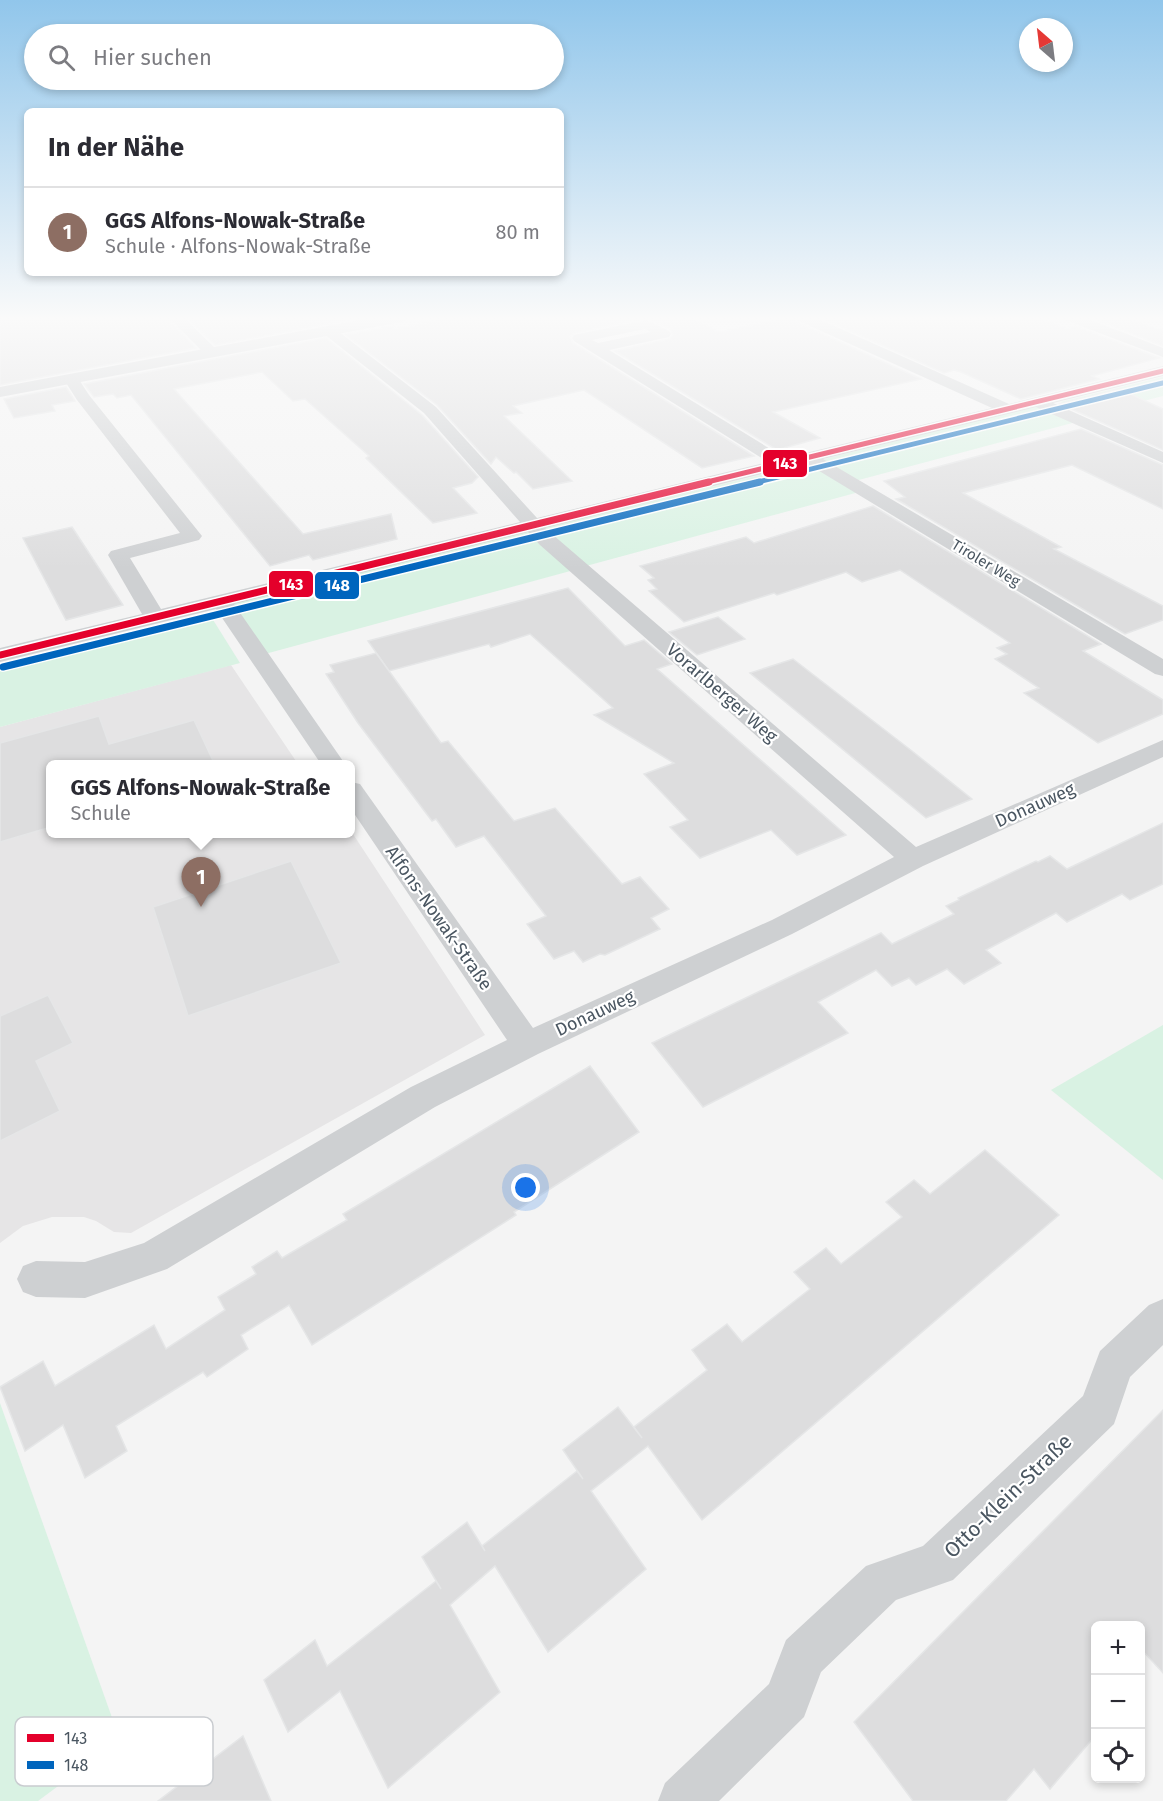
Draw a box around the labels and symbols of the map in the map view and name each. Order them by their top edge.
north arrow [1019,18,1073,72]
line badge: 143 [762,449,808,478]
text: 143 [773,454,797,473]
street label: Tiroler Weg [949,536,1024,591]
line badge: 143 [268,570,314,598]
line badge: 148 [314,571,360,600]
text: 143 [279,575,303,594]
text: 148 [324,576,350,595]
street label: Vorarlberger Weg [662,639,783,748]
street label: Donauweg [992,777,1079,832]
street label: Alfons-Nowak-Straße [381,842,497,994]
pin: 1 [182,858,220,907]
street label: Donauweg [552,985,639,1041]
your location [511,1173,540,1202]
street label: Otto-Klein-Straße [939,1428,1077,1564]
legend [15,1717,213,1786]
text: 143 [64,1729,87,1748]
text: 148 [64,1756,88,1775]

